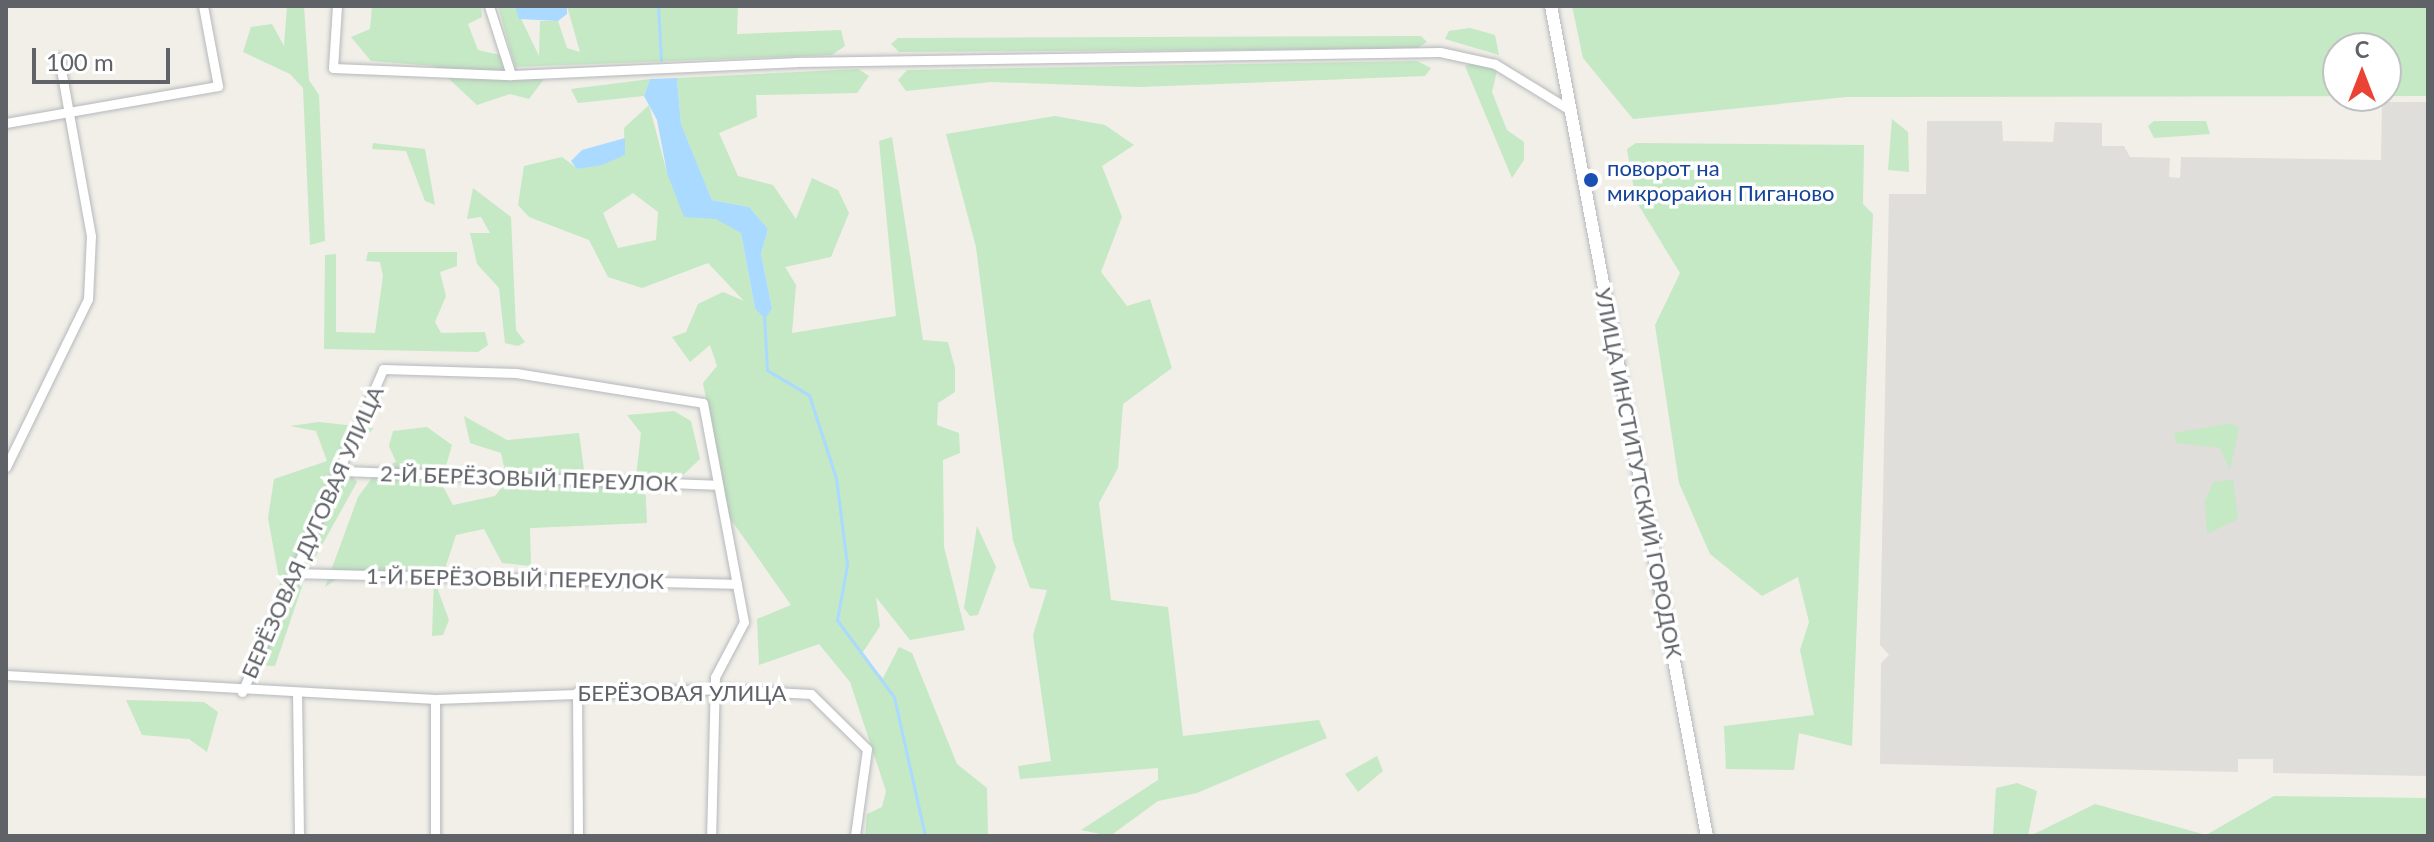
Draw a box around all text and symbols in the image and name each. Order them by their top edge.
scale bar [36,32,174,82]
north arrow [2322,32,2402,112]
text: С [2355,36,2369,63]
text: 100 m [46,47,114,76]
place label: поворот на микрорайон Пиганово [1607,154,1835,206]
marker: поворот на микрорайон Пиганово [1582,171,1600,189]
street label: УЛИЦА ИНСТИТУТСКИЙ ГОРОДОК [1590,286,1688,660]
street label: БЕРЁЗОВАЯ ДУГОВАЯ УЛИЦА [235,382,389,682]
street label: 2-Й БЕРЁЗОВЫЙ ПЕРЕУЛОК [380,460,678,496]
street label: 1-Й БЕРЁЗОВЫЙ ПЕРЕУЛОК [366,562,664,594]
street label: БЕРЁЗОВАЯ УЛИЦА [578,680,786,706]

